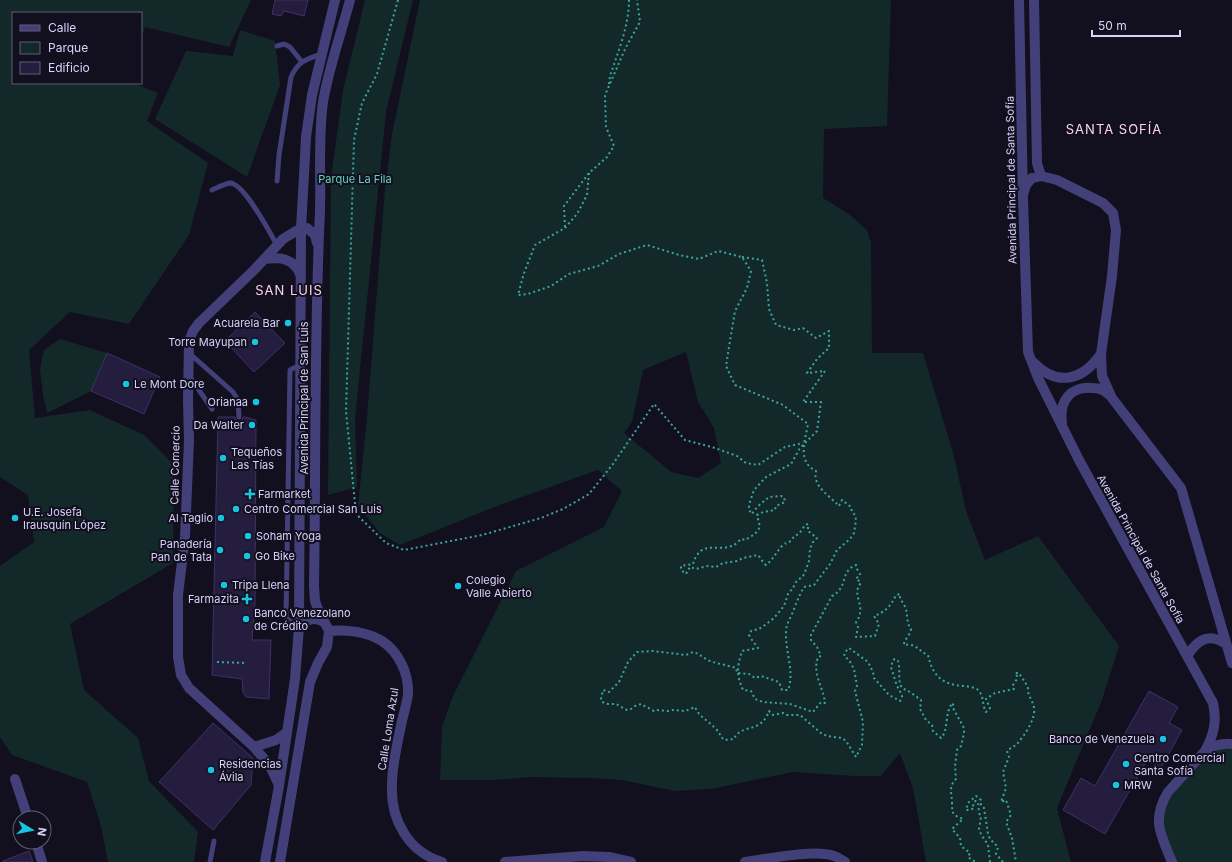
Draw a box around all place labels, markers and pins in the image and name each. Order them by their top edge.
place label: Acuarela Bar [214,316,280,330]
marker: Acuarela Bar [283,318,293,328]
place label: Torre Mayupan [168,335,247,349]
marker: Torre Mayupan [250,337,260,347]
place label: Le Mont Dore [134,377,204,391]
marker: Le Mont Dore [121,379,131,389]
place label: Orianaa [208,395,248,409]
marker: Orianaa [251,397,261,407]
place label: Da Walter [193,418,244,432]
marker: Da Walter [247,420,257,430]
place label: Tequeños Las Tías [231,445,282,472]
marker: Tequeños Las Tías [218,453,228,463]
place label: Farmarket [258,487,311,501]
marker: Farmarket [245,489,255,499]
place label: Centro Comercial San Luis [244,502,382,516]
marker: Centro Comercial San Luis [231,504,241,514]
place label: U.E. Josefa Irausquín López [23,505,106,532]
place label: Al Taglio [169,511,213,525]
marker: U.E. Josefa Irausquín López [10,513,20,523]
marker: Al Taglio [216,513,226,523]
place label: Soham Yoga [256,529,321,543]
marker: Soham Yoga [243,531,253,541]
place label: Panadería Pan de Tata [151,537,212,564]
marker: Panadería Pan de Tata [215,545,225,555]
place label: Go Bike [255,549,295,563]
marker: Go Bike [242,551,252,561]
place label: Colegio Valle Abierto [466,573,532,600]
place label: Tripa Llena [232,578,290,592]
marker: Tripa Llena [219,580,229,590]
marker: Colegio Valle Abierto [453,581,463,591]
place label: Farmazita [188,592,239,606]
marker: Farmazita [242,594,252,604]
place label: Banco Venezolano de Crédito [254,606,351,633]
marker: Banco Venezolano de Crédito [241,614,251,624]
place label: Banco de Venezuela [1049,732,1155,746]
marker: Banco de Venezuela [1158,734,1168,744]
place label: Centro Comercial Santa Sofía [1134,751,1225,778]
place label: Residencias Ávila [219,757,282,784]
marker: Centro Comercial Santa Sofía [1121,759,1131,769]
marker: Residencias Ávila [206,765,216,775]
place label: MRW [1124,778,1152,792]
marker: MRW [1111,780,1121,790]

